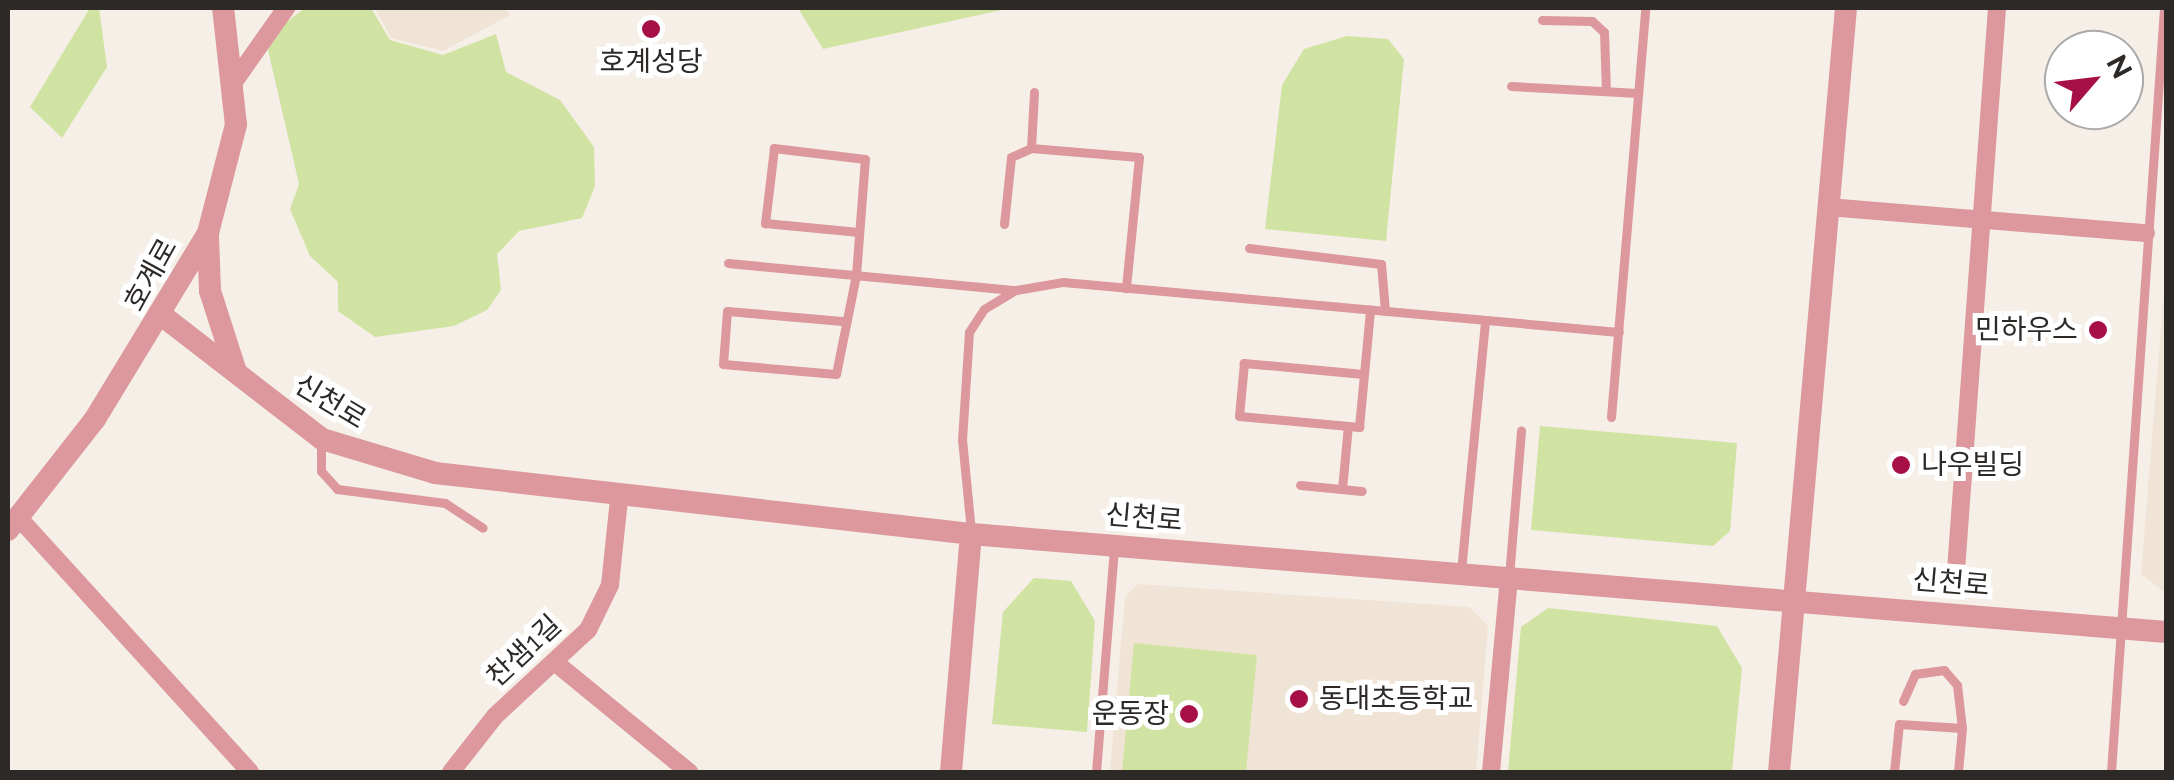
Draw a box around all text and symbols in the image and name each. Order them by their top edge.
marker: 호계성당 [640,18,662,40]
north arrow [2044,30,2144,130]
place label: 호계성당 [599,45,703,79]
text: N [2100,49,2139,84]
street label: 호계로 [118,233,184,317]
place label: 민하우스 [1975,313,2078,347]
marker: 민하우스 [2087,319,2109,341]
street label: 신천로 [288,368,372,436]
place label: 나우빌딩 [1921,448,2024,482]
marker: 나우빌딩 [1890,454,1912,476]
street label: 신천로 [1104,498,1184,538]
street label: 신천로 [1911,563,1991,603]
street label: 찬샘1길 [480,608,568,694]
place label: 동대초등학교 [1319,682,1474,716]
marker: 동대초등학교 [1288,688,1310,710]
place label: 운동장 [1092,697,1169,731]
marker: 운동장 [1178,703,1200,725]

